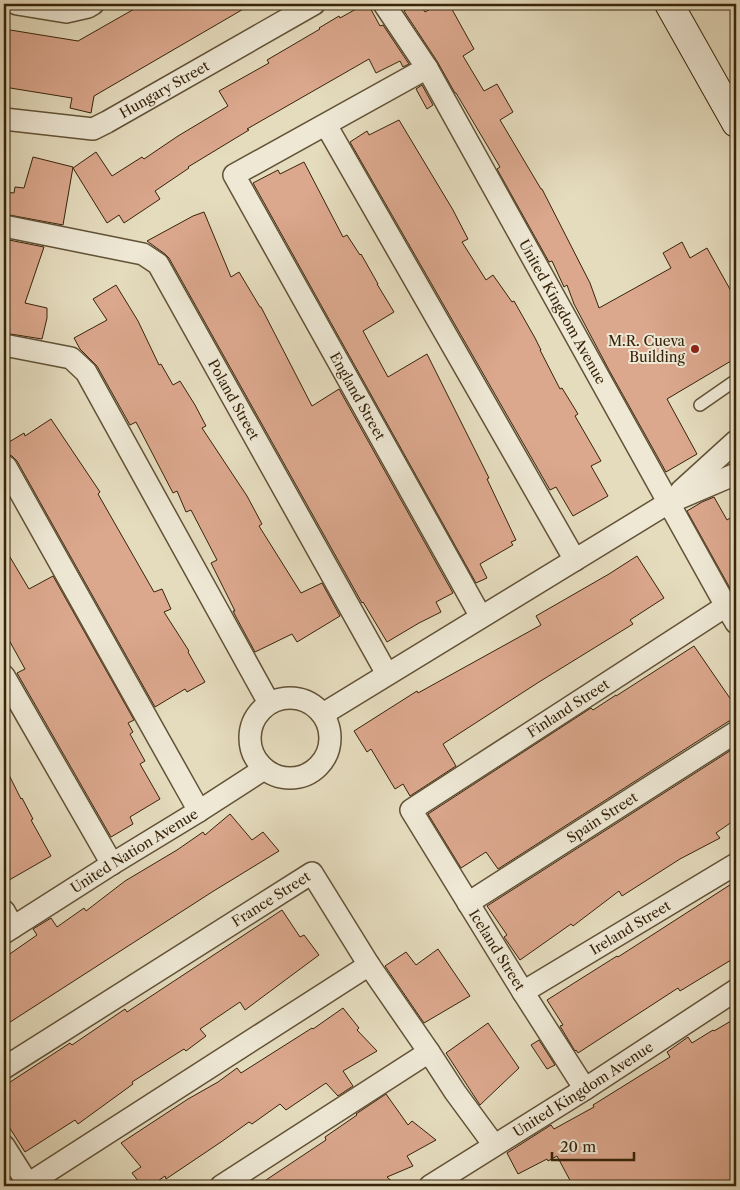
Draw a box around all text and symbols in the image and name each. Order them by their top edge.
street label: Hungary Street [116,57,212,122]
street label: United Kingdom Avenue [515,236,610,388]
place label: M.R. Cueva Building [608,332,686,366]
marker: M.R. Cueva Building [689,343,701,355]
street label: England Street [326,349,389,443]
street label: Poland Street [204,356,263,443]
street label: Finland Street [524,675,613,741]
street label: Spain Street [563,788,641,847]
street label: United Nation Avenue [67,805,202,897]
street label: France Street [228,867,314,931]
street label: Ireland Street [586,896,674,959]
street label: Iceland Street [465,906,529,994]
street label: United Kingdom Avenue [510,1038,657,1141]
scale bar [552,1130,635,1162]
text: 20 m [560,1137,596,1156]

